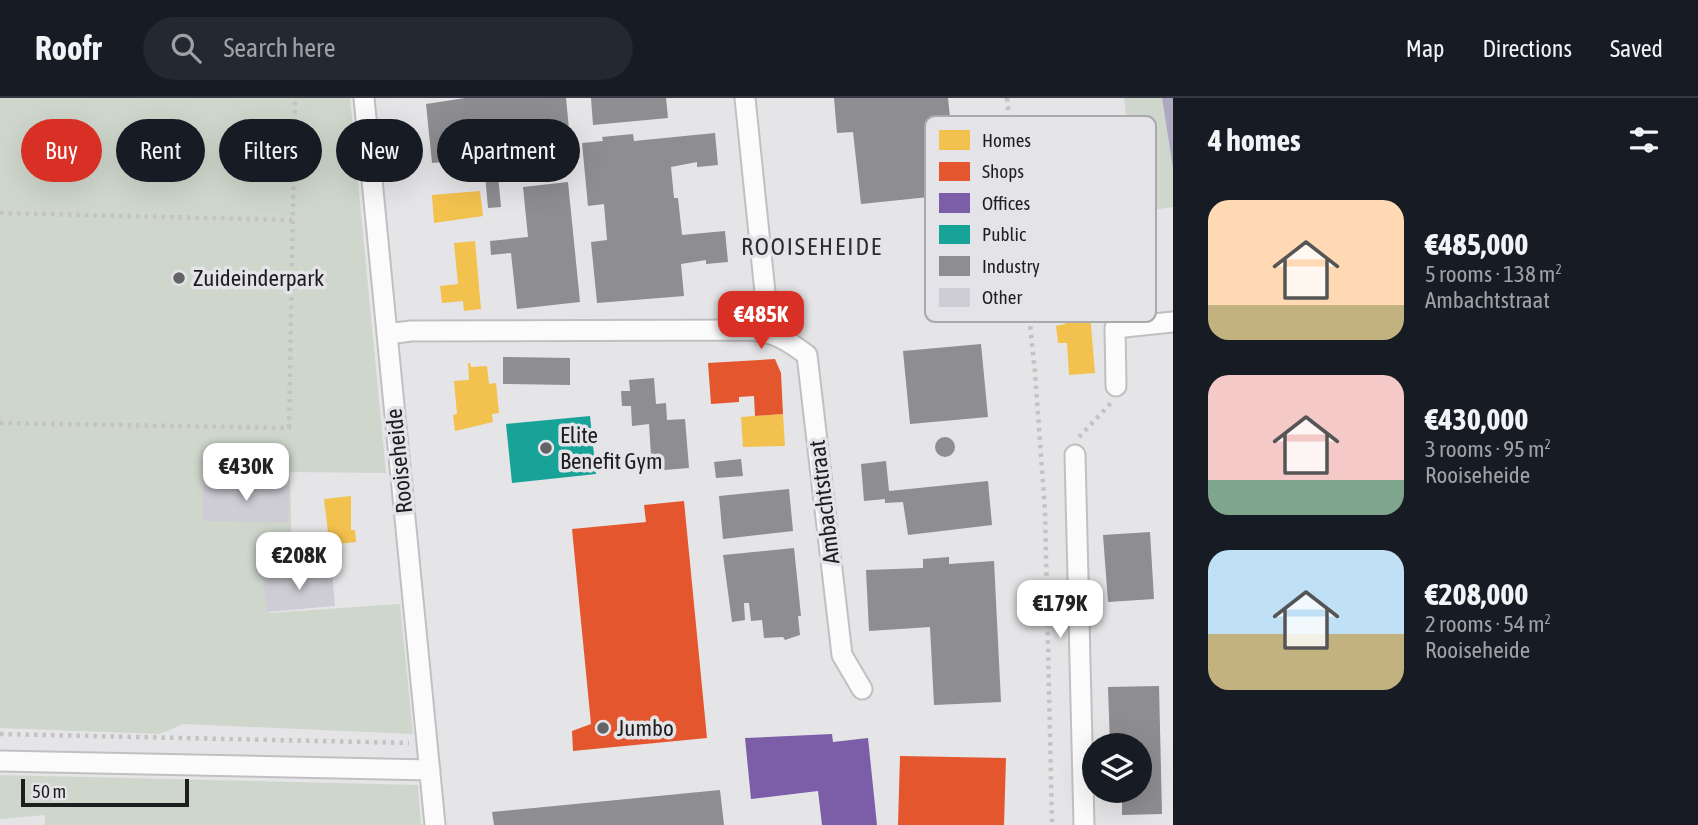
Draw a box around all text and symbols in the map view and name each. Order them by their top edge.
search box [143,17,633,80]
text: Roofr [35,29,101,67]
icon: search [167,29,205,67]
text: Search here [223,33,336,63]
text: Map [1406,35,1444,62]
text: Directions [1482,35,1572,62]
text: Saved [1610,35,1663,62]
legend [925,116,1156,322]
chip: Buy [21,119,102,182]
chip: Rent [116,119,205,182]
chip: Filters [219,119,322,182]
chip: New [336,119,423,182]
chip: Apartment [437,119,580,182]
icon: filters [1625,121,1663,159]
text: 4 homes [1208,123,1301,157]
text: Homes [982,129,1031,151]
text: Shops [982,160,1024,182]
text: Offices [982,192,1030,214]
text: Public [982,223,1027,245]
text: €485,000 [1425,227,1528,261]
icon: home [1264,228,1348,312]
district label: ROOISEHEIDE [741,233,883,260]
text: Industry [982,255,1040,277]
text: 5 rooms · 138 m² [1425,261,1562,287]
place label: Zuideinderpark [193,265,324,291]
marker: Zuideinderpark [171,270,187,286]
text: Other [982,286,1022,308]
text: Ambachtstraat [1425,287,1550,313]
pin: €485K [712,292,810,351]
text: €485K [734,301,788,327]
text: €430,000 [1425,402,1528,436]
icon: home [1264,403,1348,487]
street label: Rooiseheide [381,407,417,515]
place label: Elite Benefit Gym [560,422,663,474]
text: 3 rooms · 95 m² [1425,436,1551,462]
street label: Ambachtstraat [803,438,845,566]
marker: Elite Benefit Gym [538,440,554,456]
pin: €430K [197,444,295,503]
text: €430K [219,453,273,479]
text: Rooiseheide [1425,462,1530,488]
pin: €208K [250,532,348,592]
text: €208K [272,542,326,568]
text: €208,000 [1425,577,1528,611]
icon: home [1264,578,1348,662]
pin: €179K [1011,580,1109,640]
text: €179K [1033,590,1087,616]
text: 2 rooms · 54 m² [1425,611,1551,637]
text: Rooiseheide [1425,637,1530,663]
place label: Jumbo [617,715,674,741]
marker: Jumbo [595,720,611,736]
map controls [1082,733,1152,803]
button: layers [1082,733,1152,803]
scale bar [21,776,189,808]
text: 50 m [32,780,66,802]

